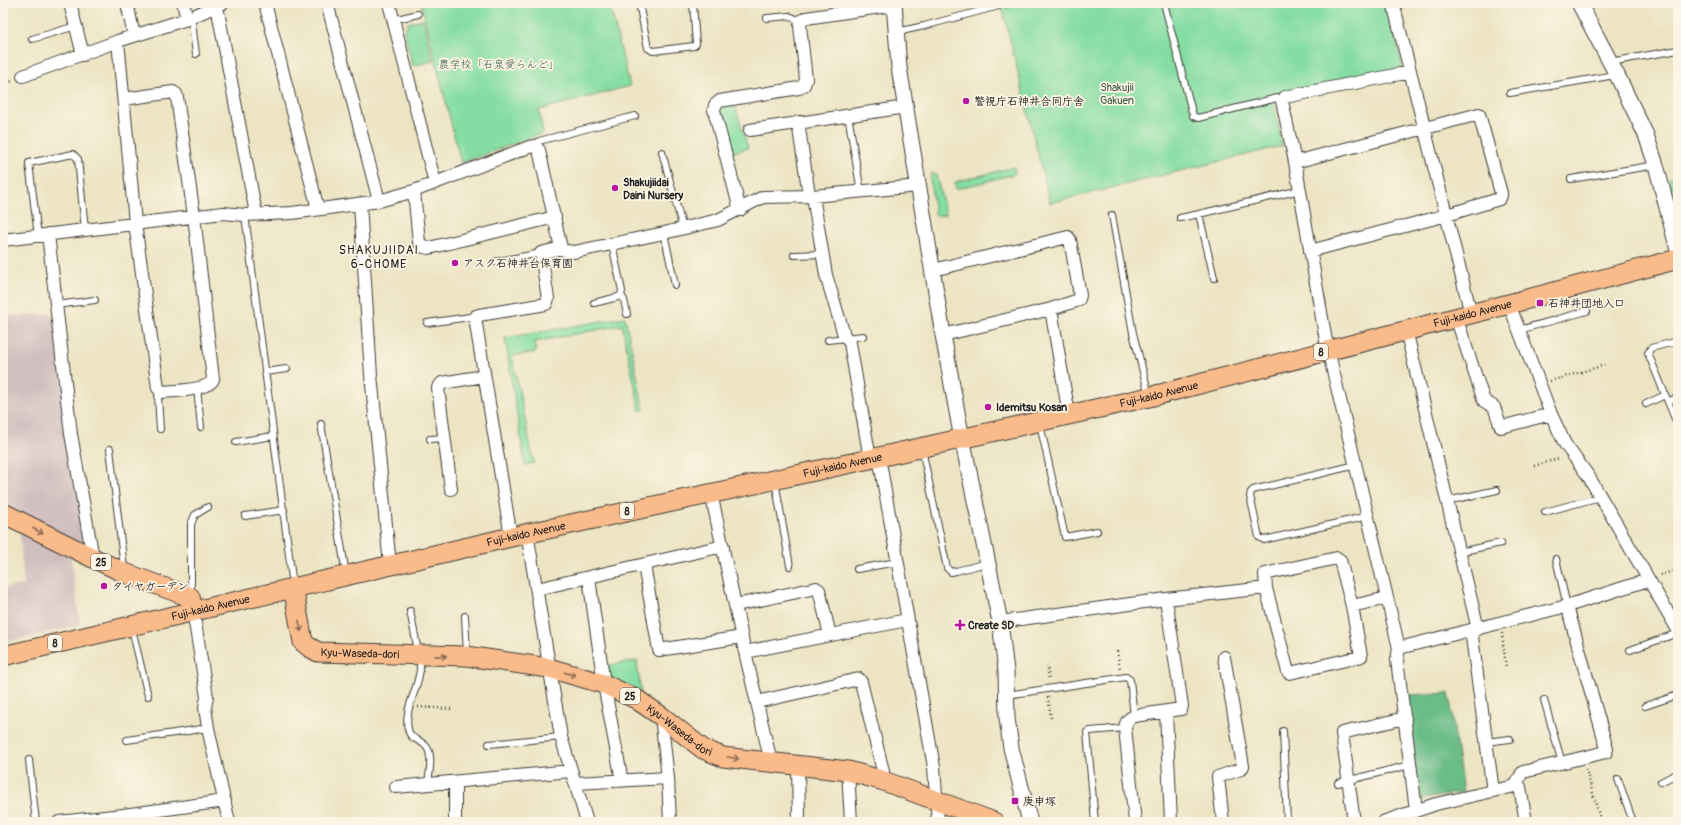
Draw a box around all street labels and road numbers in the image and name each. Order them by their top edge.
street label: Fuji-kaido Avenue [1432,297,1514,330]
road number: 8 [1314,344,1328,360]
street label: Fuji-kaido Avenue [1118,378,1200,410]
street label: Fuji-kaido Avenue [802,450,884,480]
road number: 8 [620,503,634,519]
street label: Fuji-kaido Avenue [485,519,567,550]
road number: 25 [91,554,111,570]
street label: Fuji-kaido Avenue [170,592,252,623]
road number: 8 [48,635,62,651]
street label: Kyu-Waseda-dori [320,646,399,661]
road number: 25 [620,688,640,704]
street label: Kyu-Waseda-dori [644,702,714,759]

